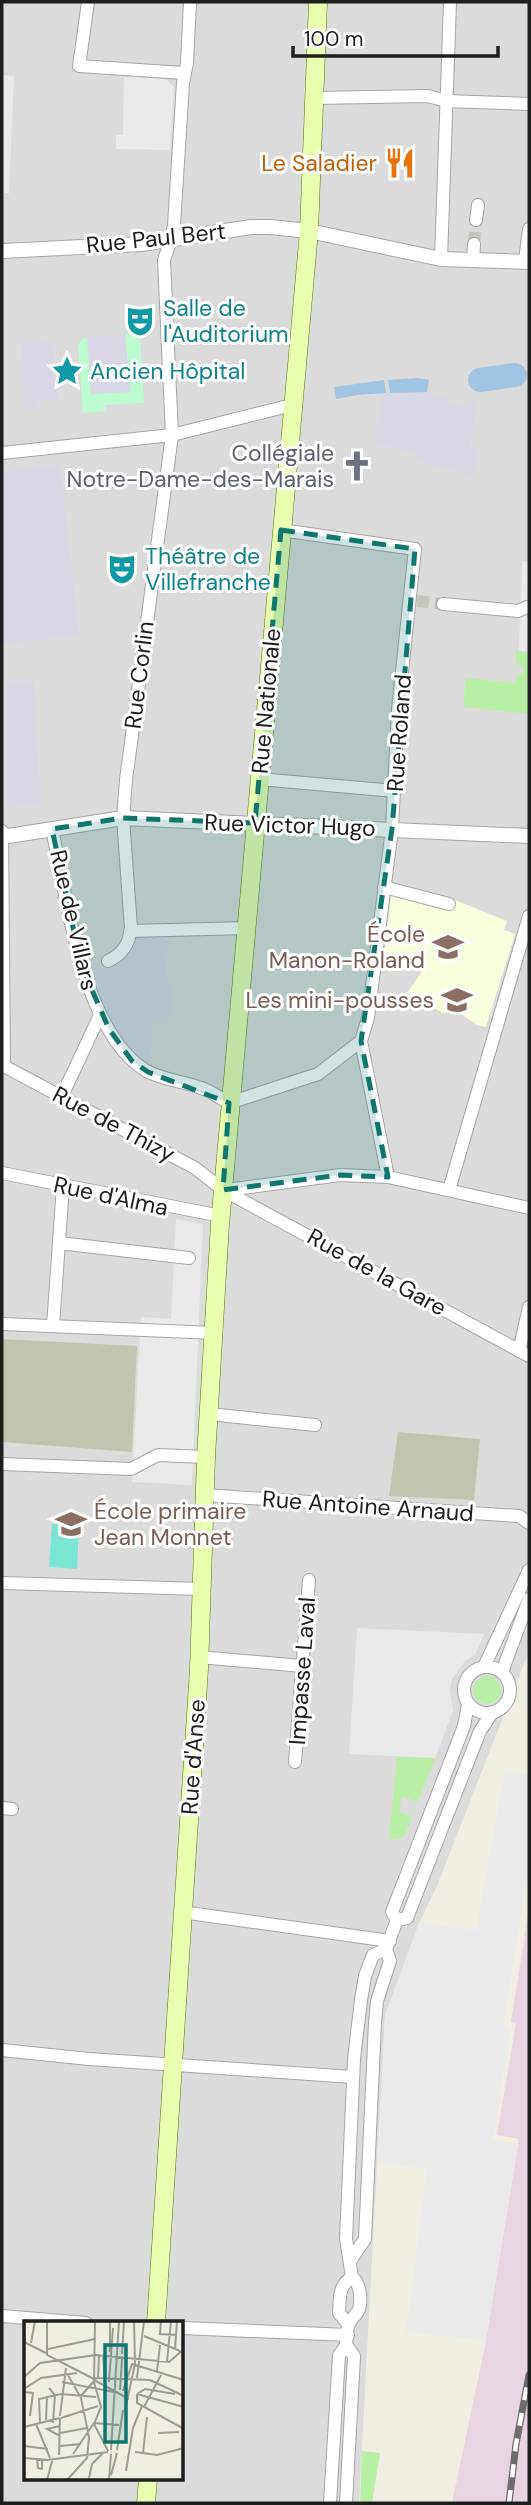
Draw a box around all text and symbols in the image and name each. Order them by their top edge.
scale bar [293,14,498,58]
text: 100 m [304,25,364,53]
restaurant icon: Le Saladier [383,146,417,180]
place label: Le Saladier [261,148,377,178]
street label: Rue Paul Bert [85,216,227,260]
place label: Salle de l'Auditorium [163,293,289,349]
theatre icon: Salle de l'Auditorium [123,304,157,338]
place icon: Ancien Hôpital [50,354,84,388]
place label: Ancien Hôpital [90,356,245,386]
place label: Collégiale Notre-Dame-des-Marais [67,438,334,494]
church icon: Collégiale Notre-Dame-des-Marais [340,449,374,483]
place label: Théâtre de Villefranche [145,541,271,597]
theatre icon: Théâtre de Villefranche [105,552,139,586]
street label: Rue Corlin [117,619,161,731]
street label: Rue Nationale [245,627,287,775]
street label: Rue Roland [380,673,418,793]
street label: Rue Victor Hugo [204,807,376,843]
street label: Rue de Villars [43,847,105,993]
place label: École Manon-Roland [269,919,425,975]
school or university icon: École Manon-Roland [431,930,465,964]
school or university icon: Les mini-pousses [440,983,474,1017]
place label: Les mini-pousses [246,985,434,1015]
street label: Rue de Thizy [48,1079,181,1169]
street label: Rue d'Alma [51,1169,171,1223]
street label: Rue de la Gare [302,1221,452,1323]
street label: Rue Antoine Arnaud [261,1484,475,1528]
place label: École primaire Jean Monnet [94,1496,246,1552]
school or university icon: École primaire Jean Monnet [54,1507,88,1541]
street label: Impasse Laval [282,1596,322,1746]
street label: Rue d'Anse [174,1698,212,1816]
inset map [24,2321,184,2480]

